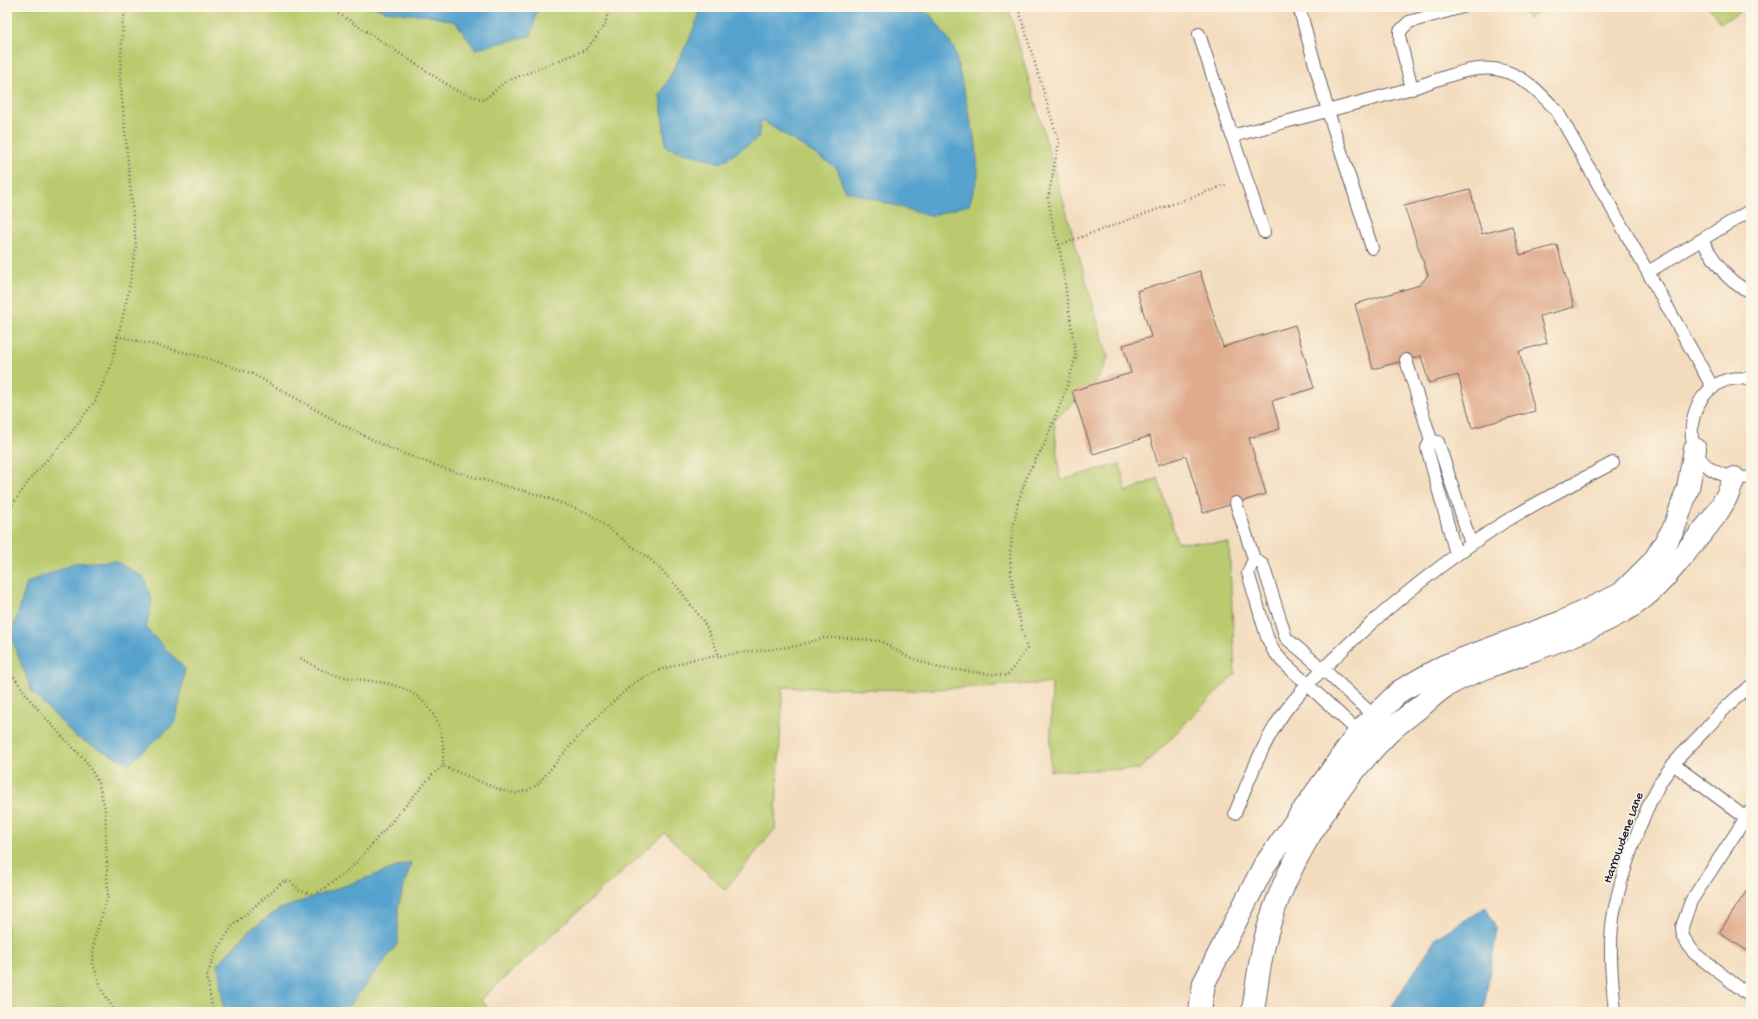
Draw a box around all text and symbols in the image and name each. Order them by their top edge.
street label: Harrowdene Lane [1601,790,1648,886]

